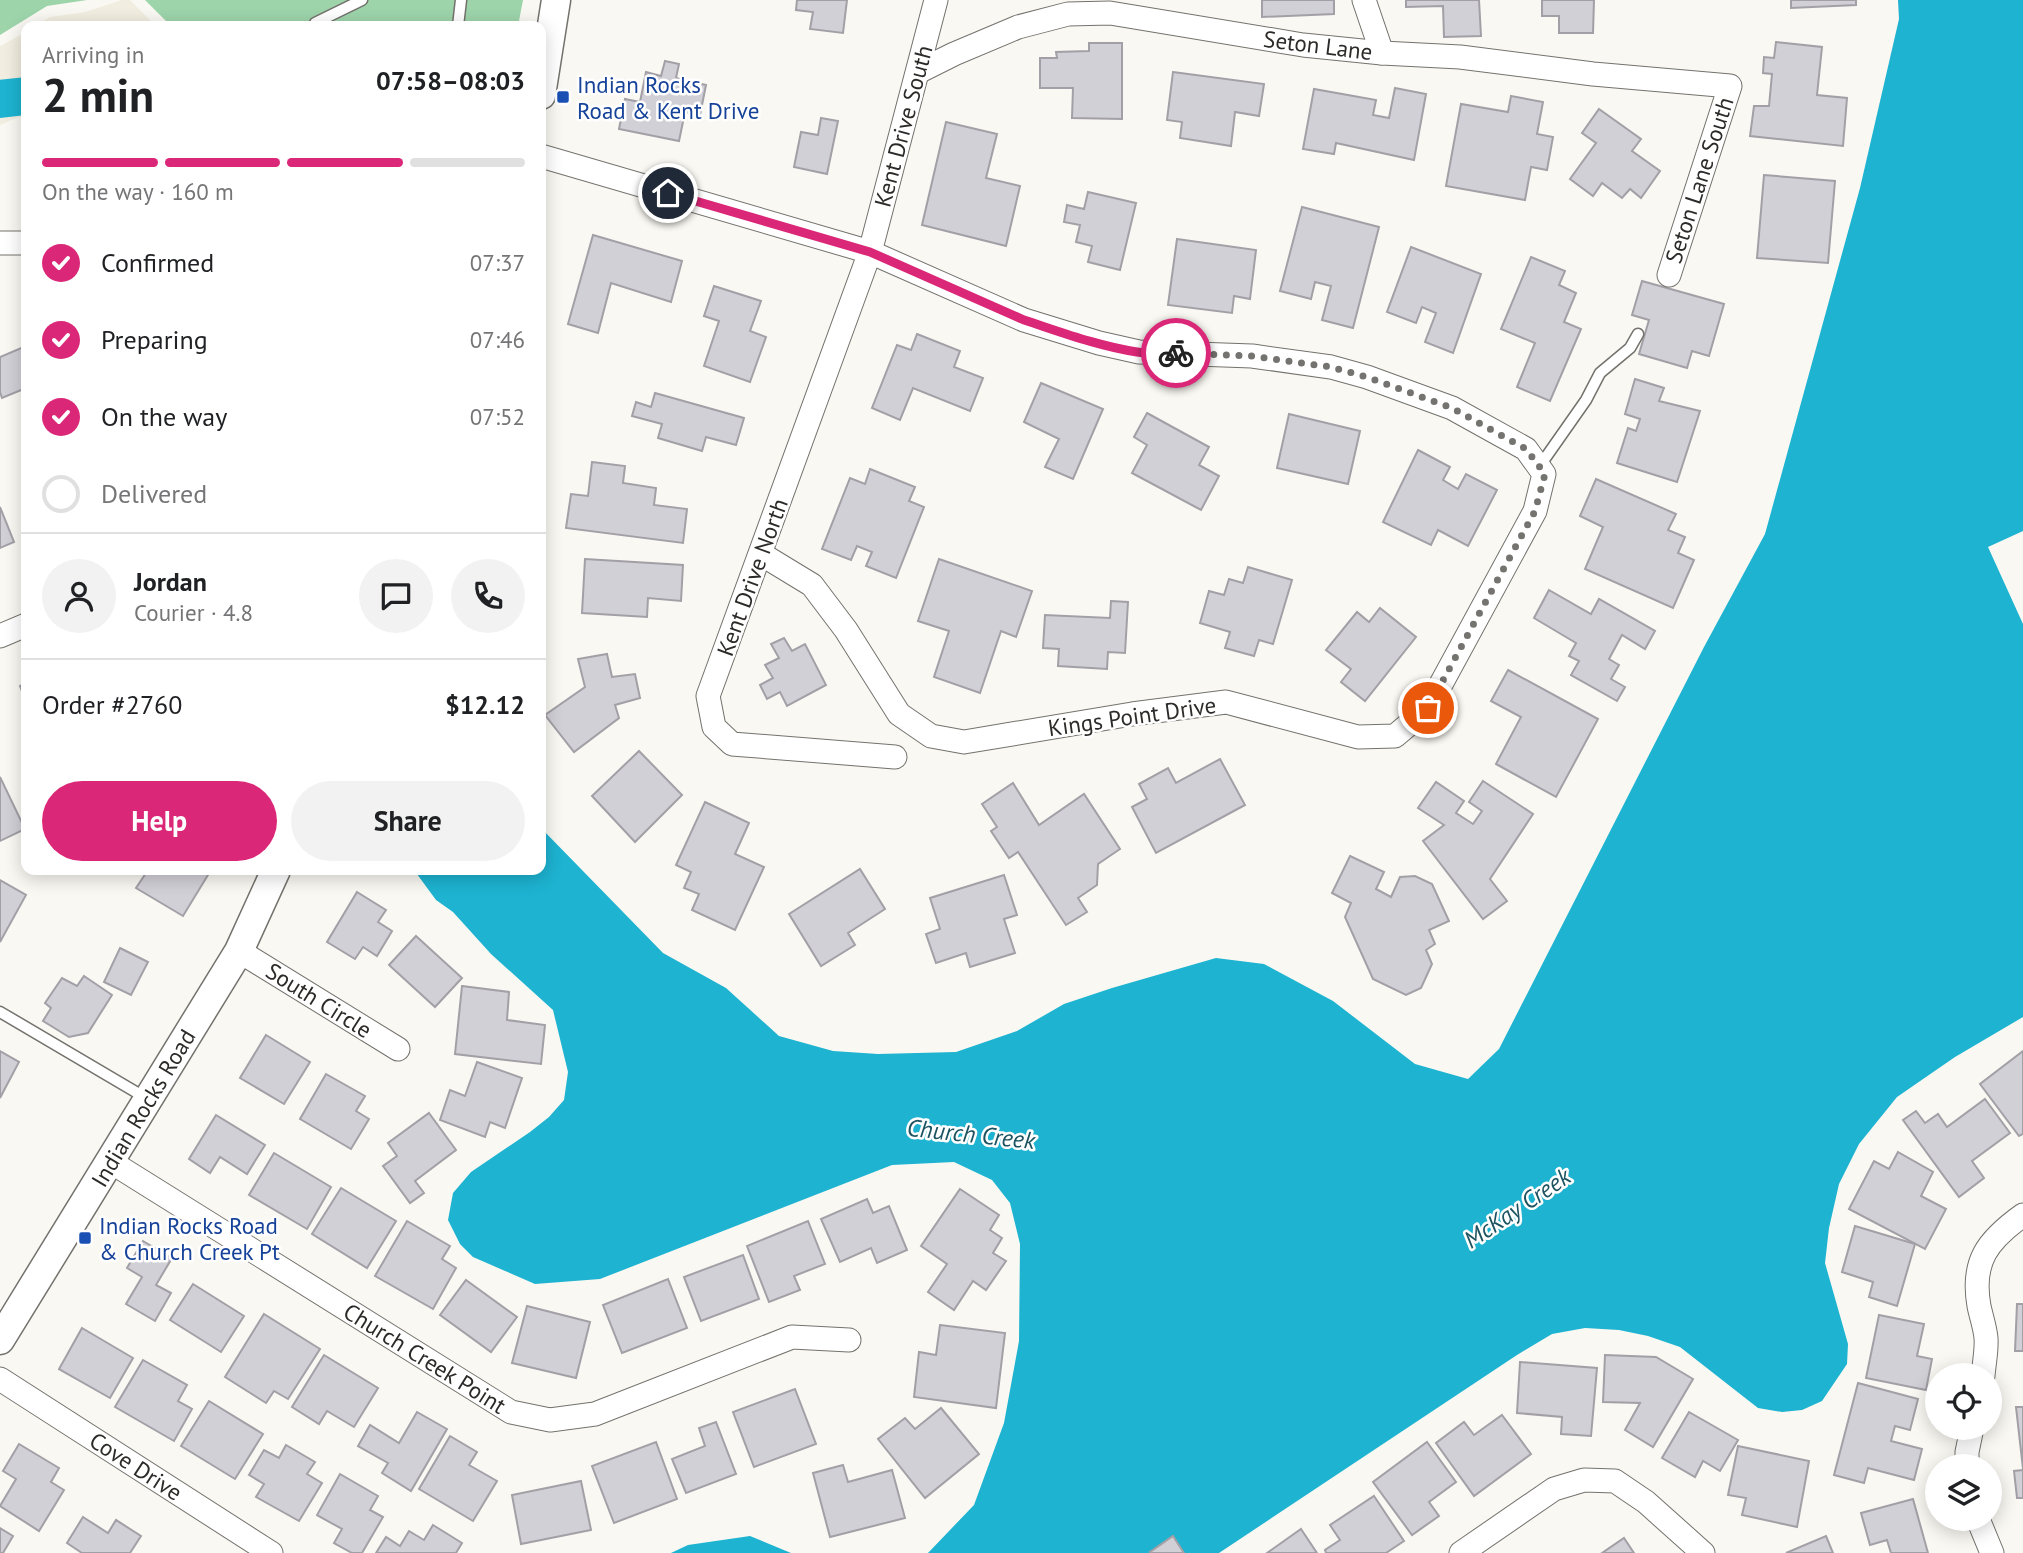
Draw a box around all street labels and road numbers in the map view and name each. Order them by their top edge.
street label: Seton Lane [1262,24,1374,66]
street label: Kent Drive South [867,42,939,210]
street label: Seton Lane South [1658,93,1740,267]
street label: Kent Drive North [710,494,794,660]
street label: Kings Point Drive [1046,690,1218,742]
street label: South Circle [261,956,377,1044]
street label: Indian Rocks Road [85,1024,201,1192]
street label: Church Creek Point [338,1296,512,1420]
street label: Cove Drive [84,1425,188,1507]

